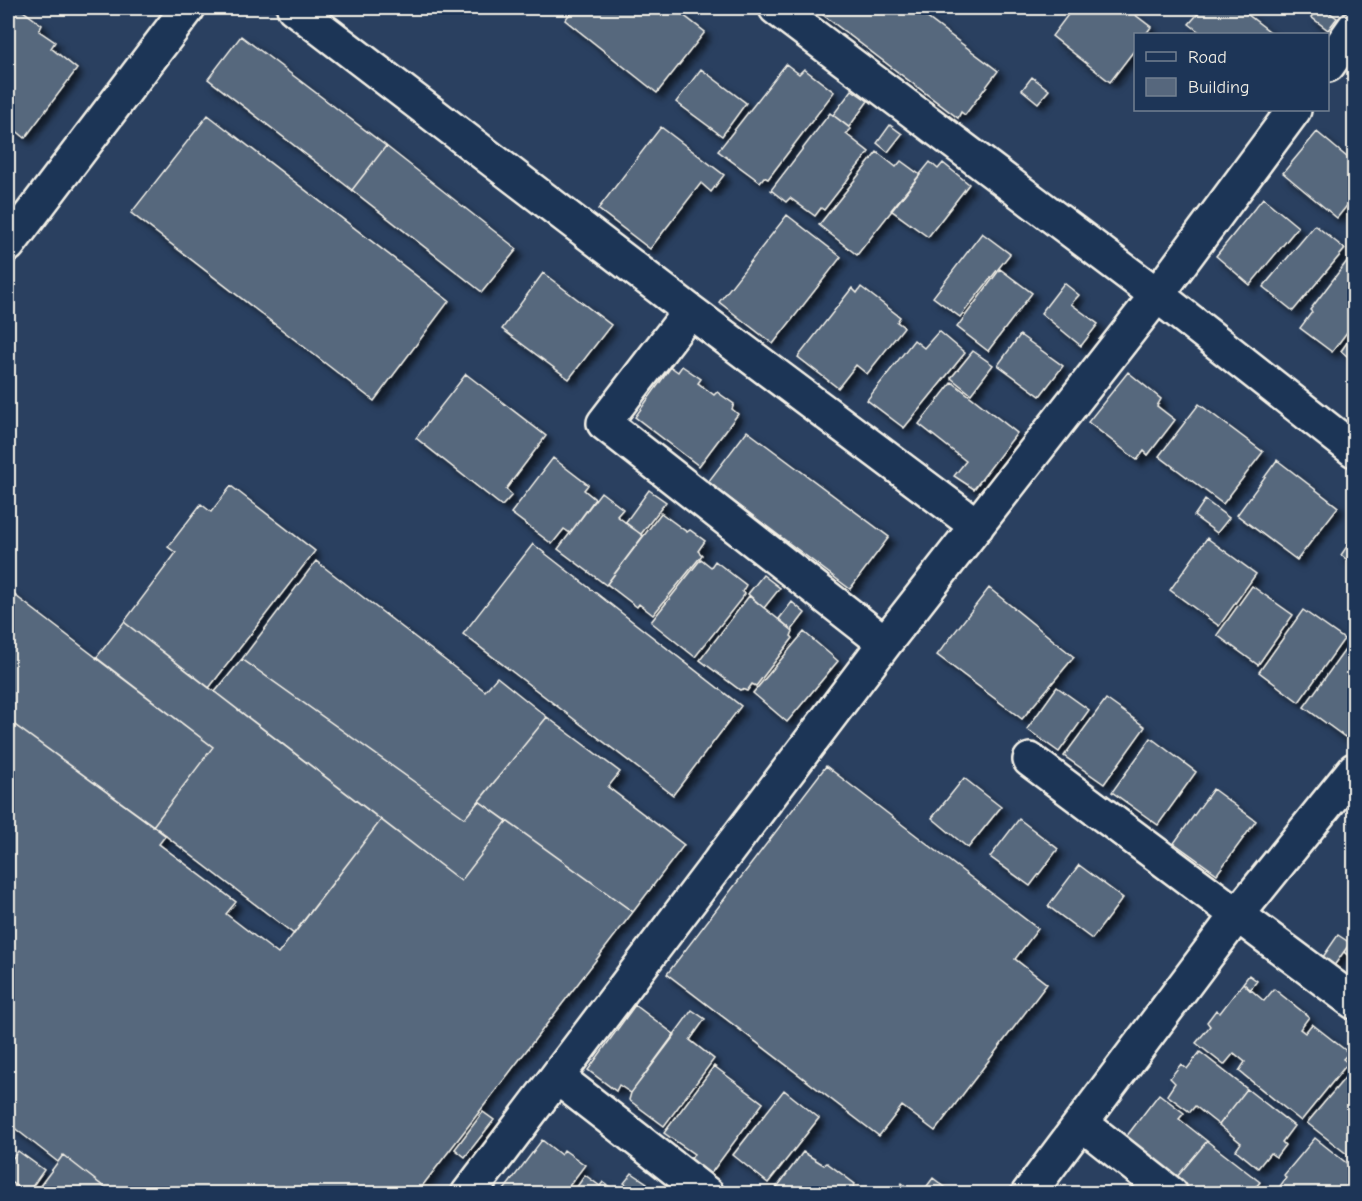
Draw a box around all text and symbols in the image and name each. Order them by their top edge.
legend [1134,33,1329,111]
text: Road [1188,47,1227,68]
text: Building [1188,77,1250,98]

